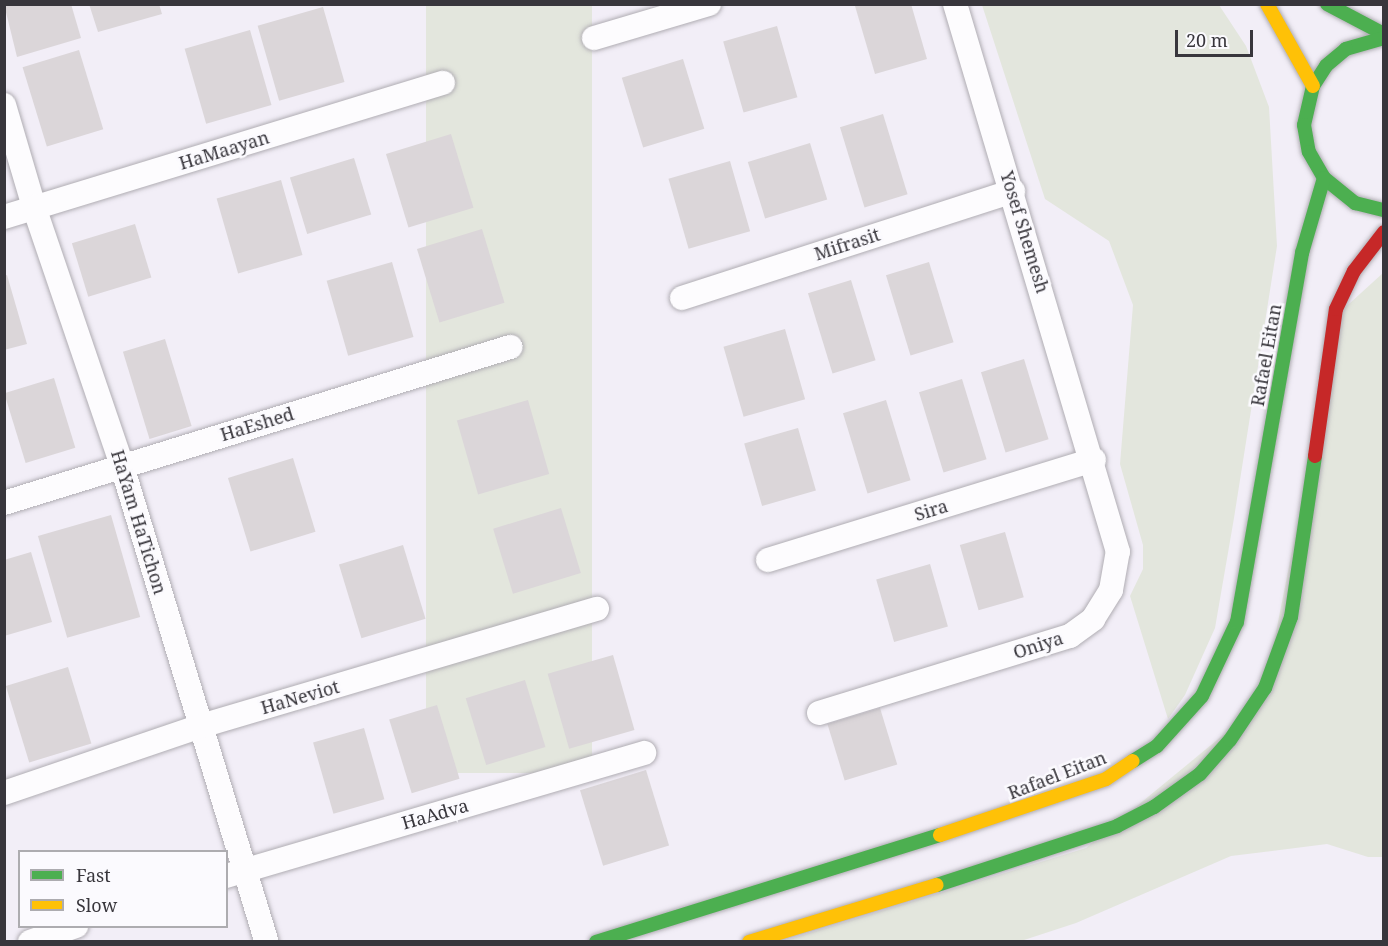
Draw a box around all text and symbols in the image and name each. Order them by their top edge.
scale bar [1178,18,1256,56]
text: 20 m [1186,28,1228,52]
street label: HaMaayan [176,126,272,174]
street label: Yosef Shemesh [996,168,1054,296]
street label: Mifrasit [811,223,883,265]
street label: Rafael Eitan [1246,302,1286,408]
street label: HaEshed [218,403,296,445]
street label: HaYam HaTichon [107,447,171,597]
street label: Sira [912,495,950,525]
street label: Oniya [1010,627,1066,663]
street label: HaNeviot [258,675,342,719]
street label: Rafael Eitan [1005,746,1109,804]
street label: HaAdva [399,794,471,834]
legend [18,850,228,928]
text: Fast [76,863,111,887]
text: Slow [76,893,117,917]

